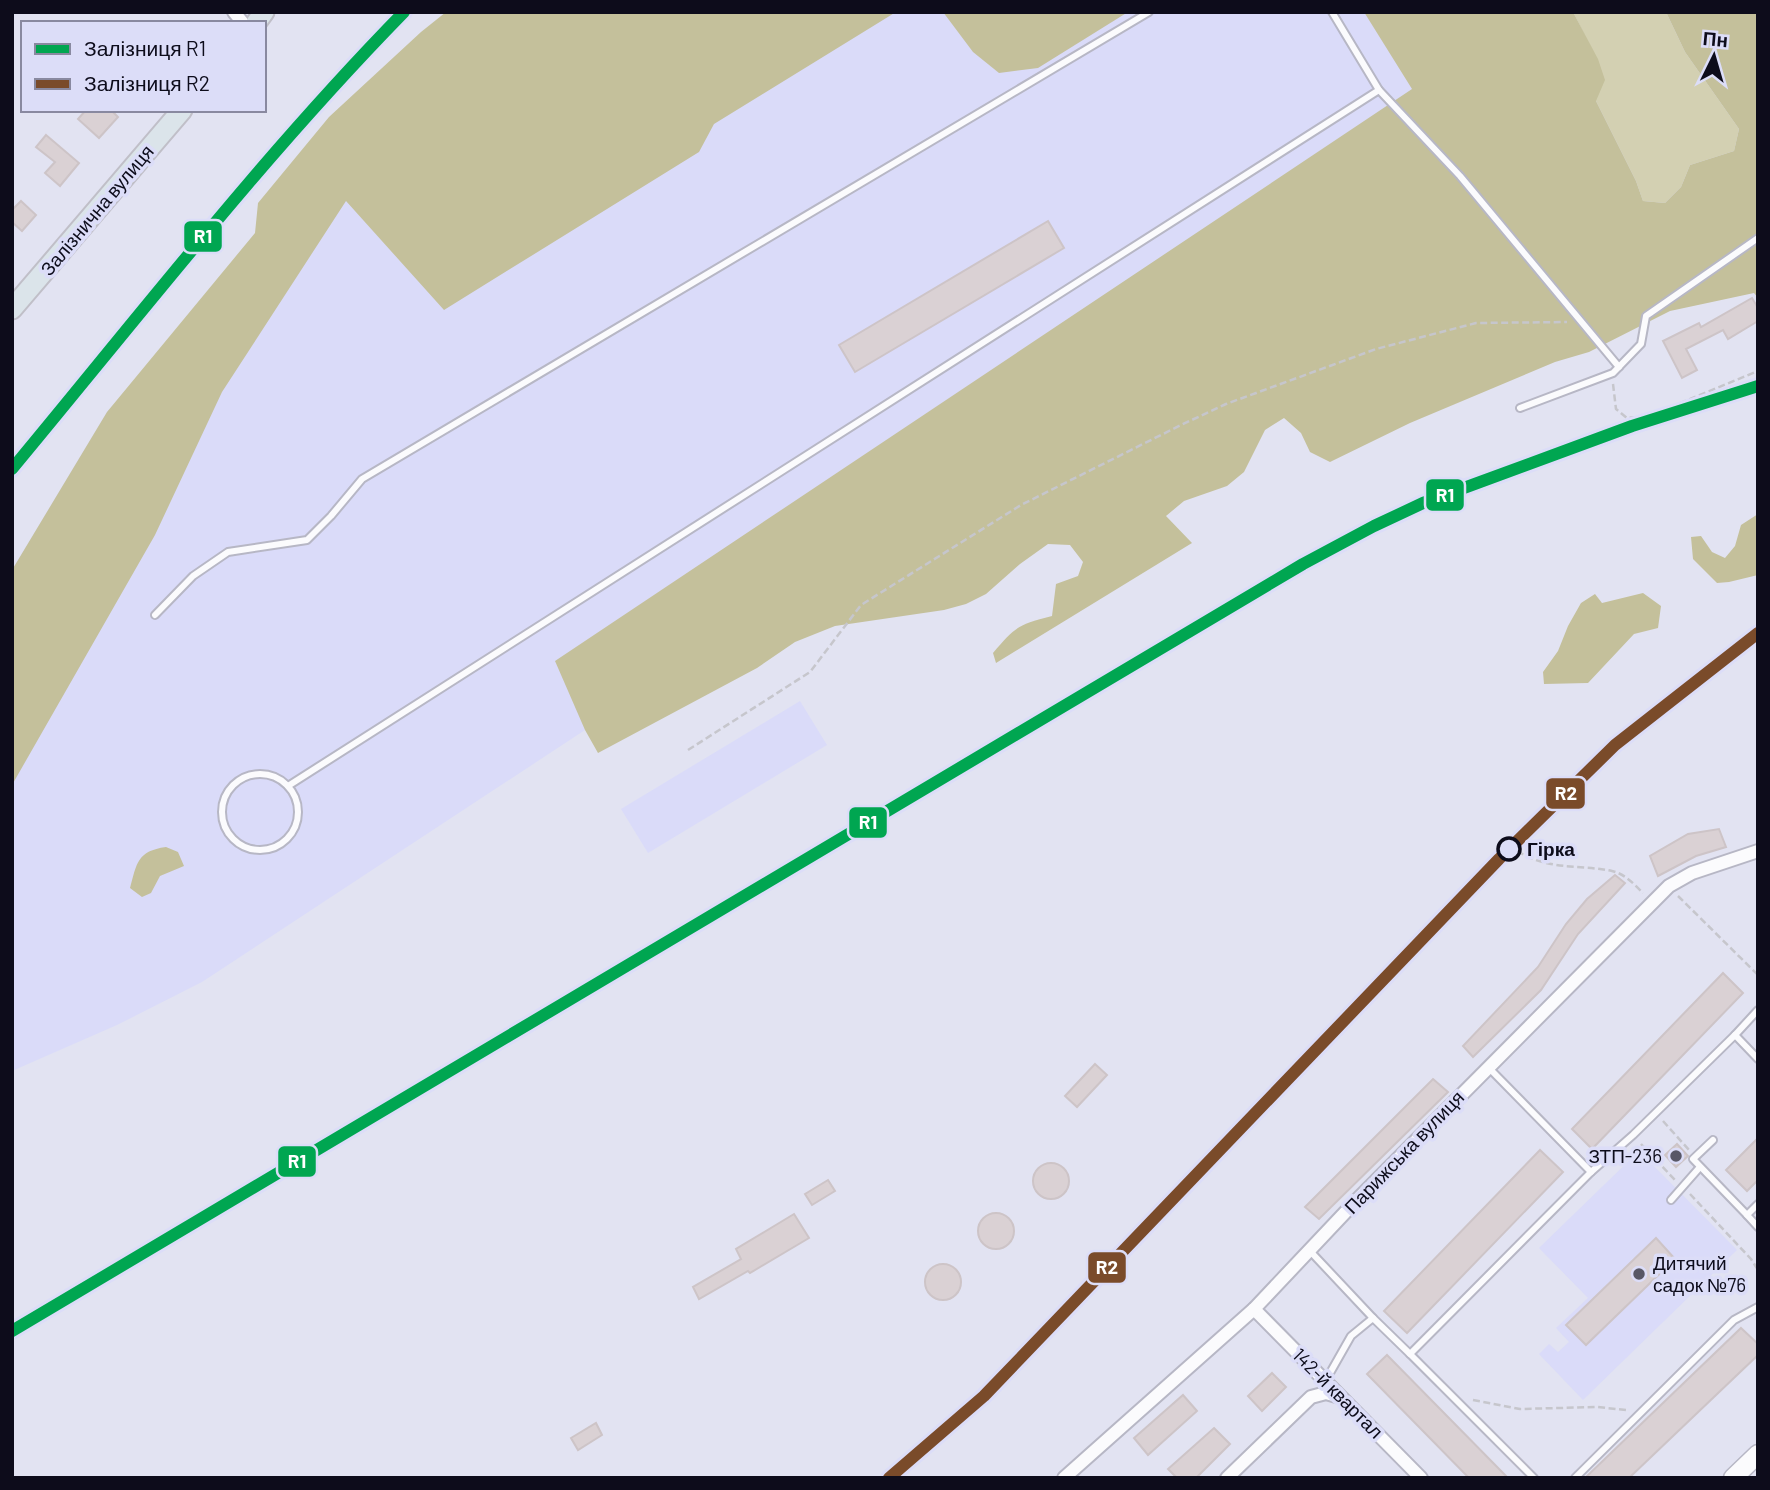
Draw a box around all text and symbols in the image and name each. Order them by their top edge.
legend [21,21,266,112]
north arrow [1679,21,1749,91]
text: Пн [1702,26,1729,51]
text: Залізниця R1 [84,35,206,60]
text: Залізниця R2 [84,70,210,95]
street label: Залізнична вулиця [35,140,158,280]
line badge: R1 [183,220,223,253]
text: R1 [194,224,212,247]
line badge: R1 [1425,478,1465,512]
text: R1 [1436,483,1454,506]
line badge: R2 [1545,777,1586,810]
text: R2 [1555,781,1577,804]
line badge: R1 [848,806,888,839]
text: R1 [859,810,877,833]
marker: Гірка [1497,837,1521,861]
place label: Гірка [1527,837,1575,860]
street label: Парижська вулиця [1339,1085,1468,1218]
place label: ЗТП-236 [1589,1144,1662,1167]
line badge: R1 [277,1145,317,1178]
marker: ЗТП-236 [1668,1148,1684,1164]
text: R1 [288,1149,306,1172]
line badge: R2 [1087,1251,1127,1284]
place label: Дитячий садок №76 [1653,1251,1746,1296]
text: R2 [1096,1255,1118,1278]
marker: Дитячий садок №76 [1631,1266,1647,1282]
street label: 142-й квартал [1288,1343,1388,1443]

